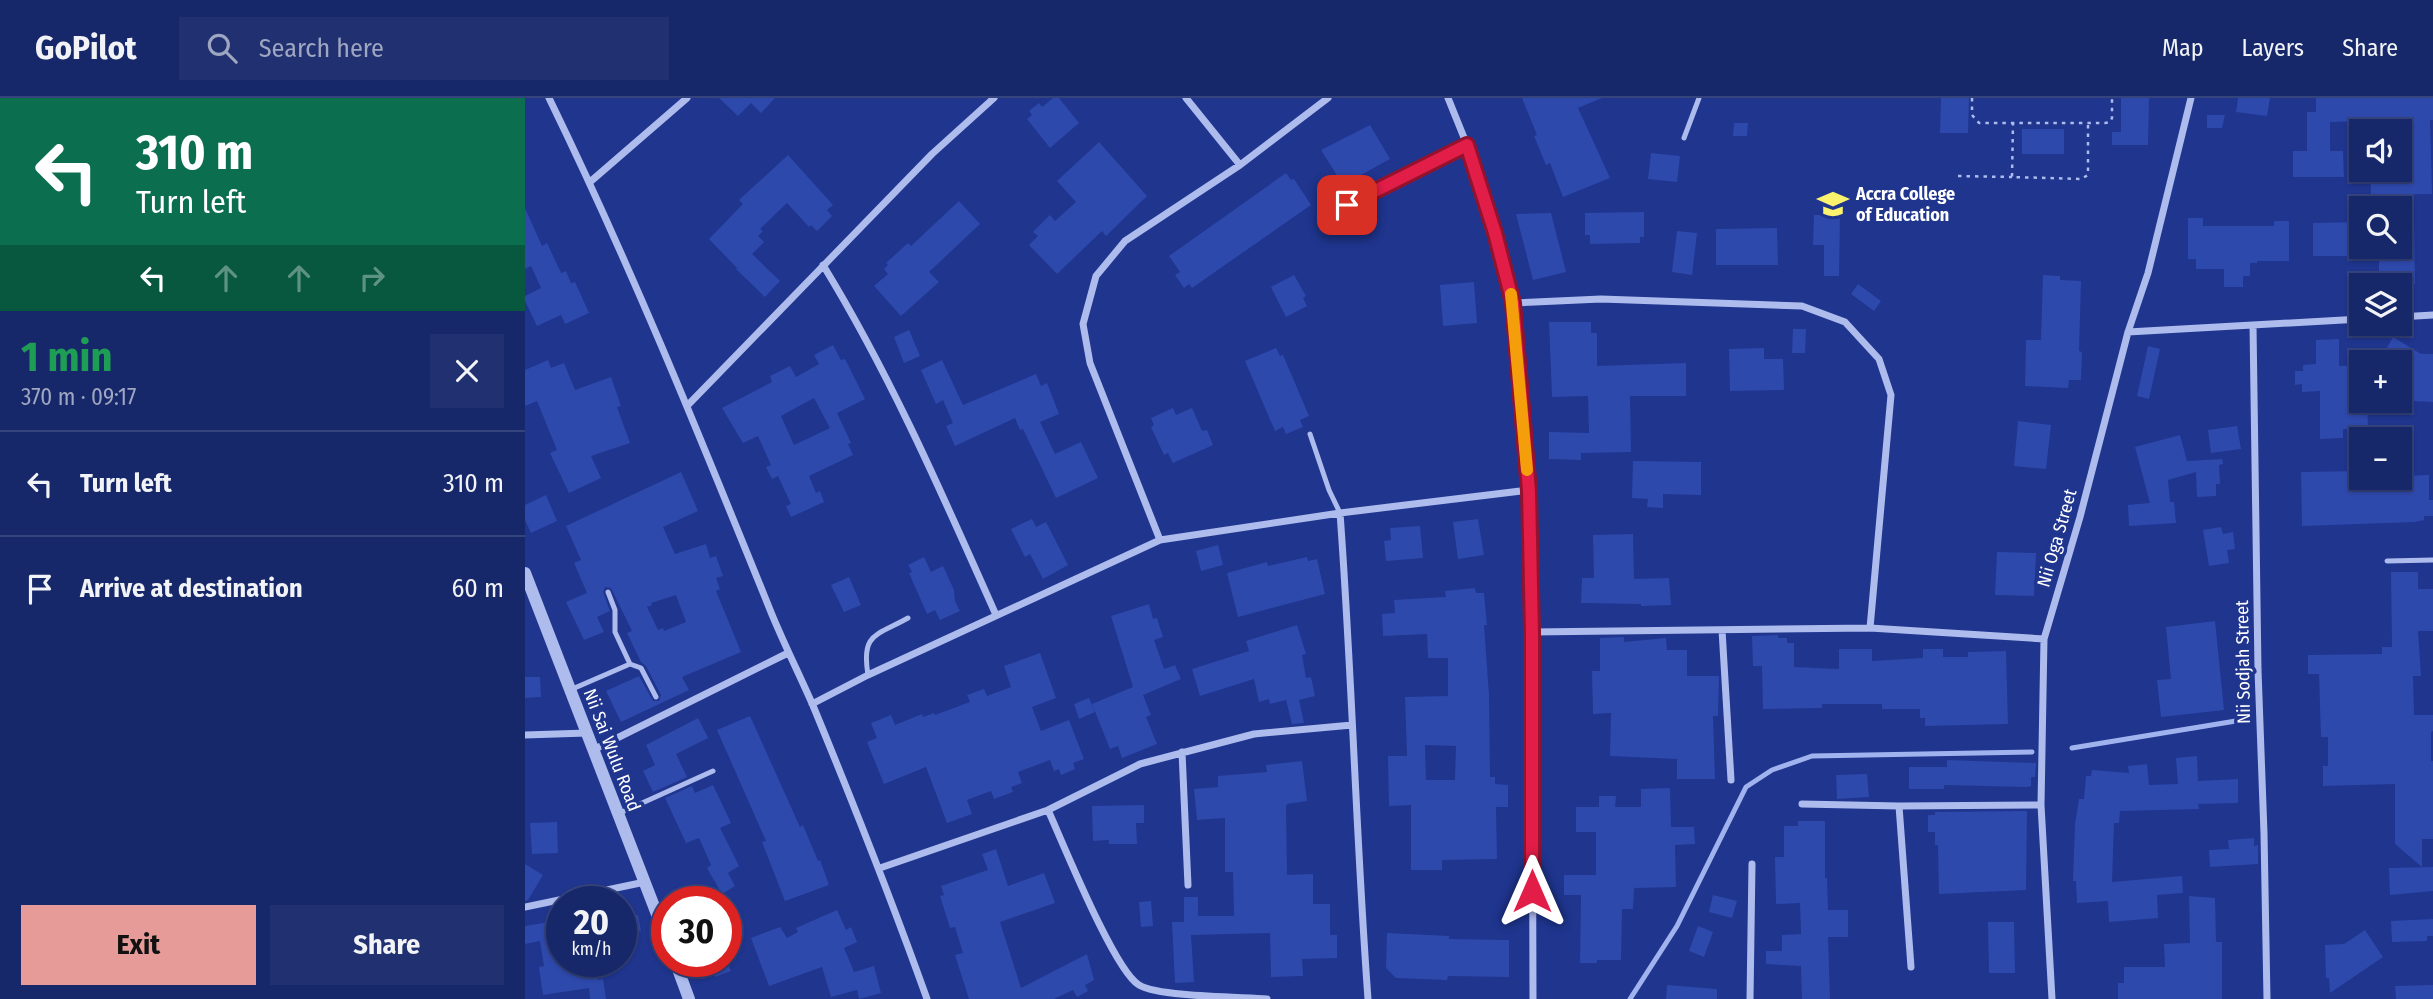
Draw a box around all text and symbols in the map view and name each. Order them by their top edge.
search box [179,17,669,80]
text: GoPilot [35,28,137,68]
icon: search [203,29,241,67]
text: Search here [259,33,384,64]
text: Map [2162,34,2204,62]
text: Layers [2242,34,2304,62]
text: Share [2342,34,2398,62]
map controls [2349,119,2412,490]
button: sound [2349,119,2412,182]
text: 310 m [136,123,253,182]
icon: left [21,126,112,217]
pin [1317,175,1377,235]
text: Turn left [136,183,246,221]
place label: Accra College of Education [1855,183,1955,226]
icon: arrive [1328,186,1366,224]
school or university icon: Accra College of Education [1816,187,1850,221]
button: search [2349,196,2412,259]
icon: left [134,259,172,297]
icon: ahead [207,259,245,297]
icon: ahead [280,259,318,297]
icon: right [353,259,391,297]
button: layers [2349,273,2412,336]
text: 1 min [21,332,112,382]
button: close [430,334,504,408]
button: + [2349,350,2412,413]
text: 370 m · 09:17 [21,383,136,411]
button: − [2349,427,2412,490]
icon: left [21,465,59,503]
text: Turn left [80,468,172,499]
text: 310 m [443,468,504,499]
street label: Nii Oga Street [2033,486,2082,590]
icon: arrive [21,570,59,608]
text: Arrive at destination [80,573,303,604]
text: 60 m [451,573,504,604]
street label: Nii Sodjah Street [2231,600,2255,724]
street label: Nii Sai Wulu Road [579,686,645,814]
position arrow [1495,854,1569,928]
speed limit sign: 30 [651,886,742,977]
text: 20 [574,901,609,943]
button: Exit [21,905,256,985]
button: Share [270,905,504,985]
text: km/h [571,938,612,960]

